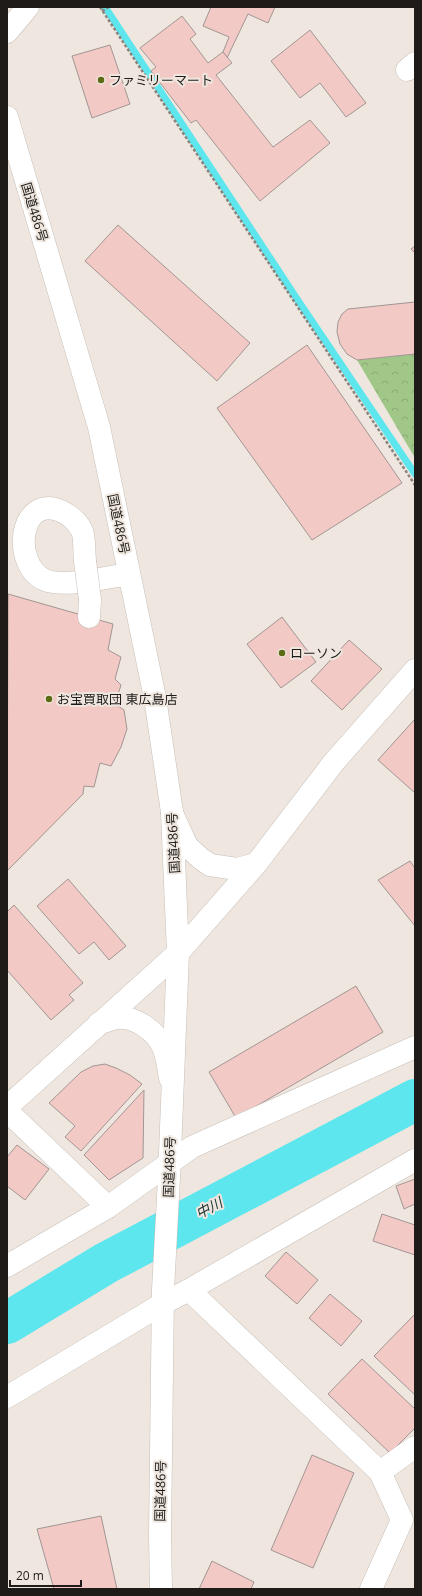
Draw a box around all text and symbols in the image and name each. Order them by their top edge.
place label: ファミリーマート [109,71,213,89]
marker: ファミリーマート [96,75,106,85]
street label: 国道486号 [17,180,53,244]
street label: 国道486号 [104,492,134,556]
place label: ローソン [290,644,342,662]
marker: ローソン [277,648,287,658]
place label: お宝買取団 東広島店 [57,690,177,708]
marker: お宝買取団 東広島店 [44,694,54,704]
street label: 国道486号 [162,812,184,874]
street label: 国道486号 [159,1136,179,1198]
water label: 中川 [192,1192,227,1223]
street label: 国道486号 [150,1460,170,1522]
scale bar [10,1562,81,1588]
text: 20 m [16,1567,44,1584]

